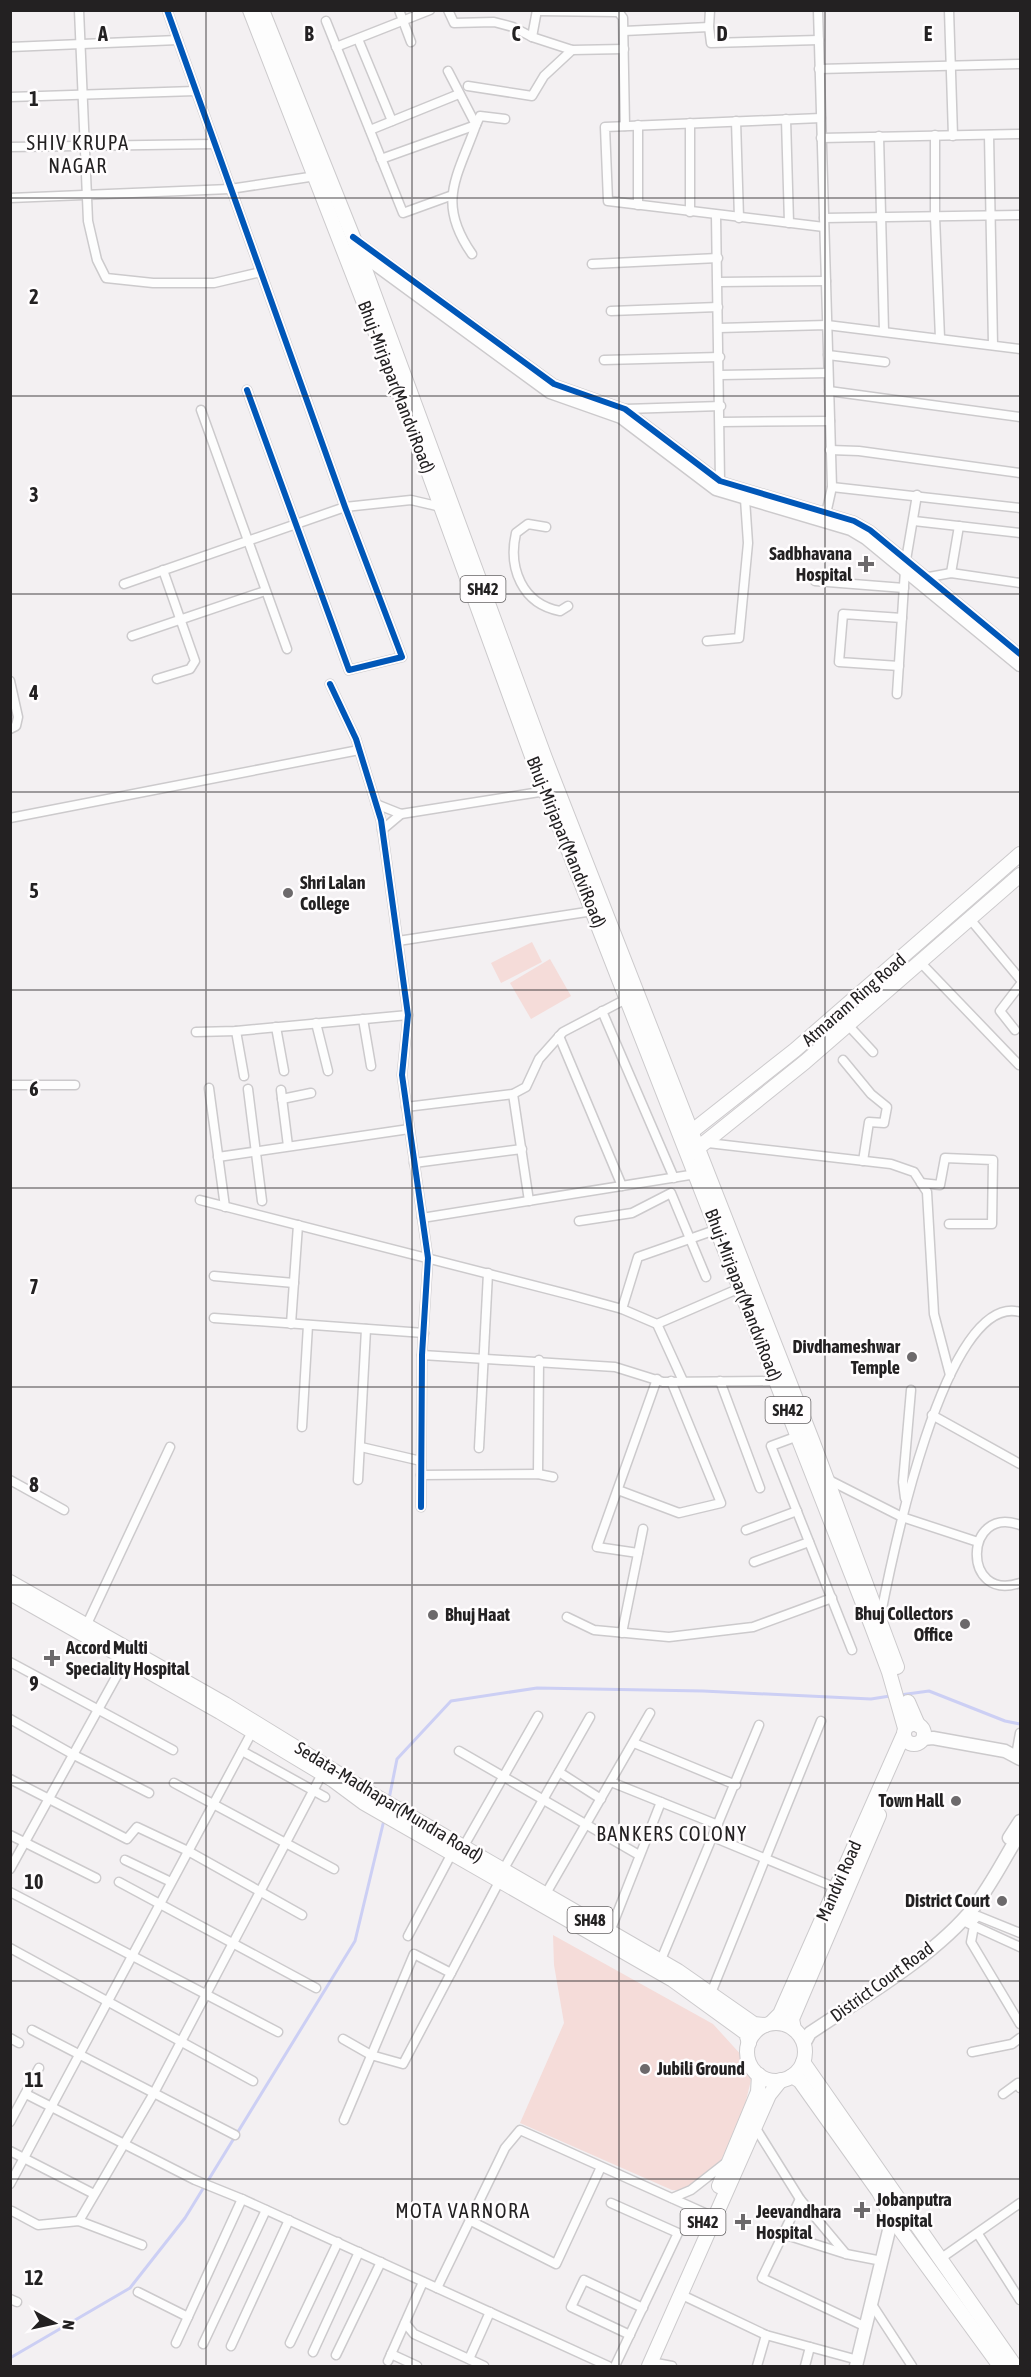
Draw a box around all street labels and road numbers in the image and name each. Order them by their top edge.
street label: Bhuj-Mirjapar(MandviRoad) [354,298,439,476]
road number: SH42 [460,576,506,602]
street label: Bhuj-Mirjapar(MandviRoad) [522,753,610,931]
street label: Atmaram Ring Road [798,949,910,1050]
street label: Bhuj-Mirjapar(MandviRoad) [701,1206,786,1384]
road number: SH42 [766,1397,810,1423]
street label: Sedata-Madhapar(Mundra Road) [291,1737,487,1866]
street label: Mandvi Road [811,1837,866,1924]
road number: SH48 [568,1907,612,1933]
street label: District Court Road [826,1937,937,2026]
road number: SH42 [680,2209,726,2235]

